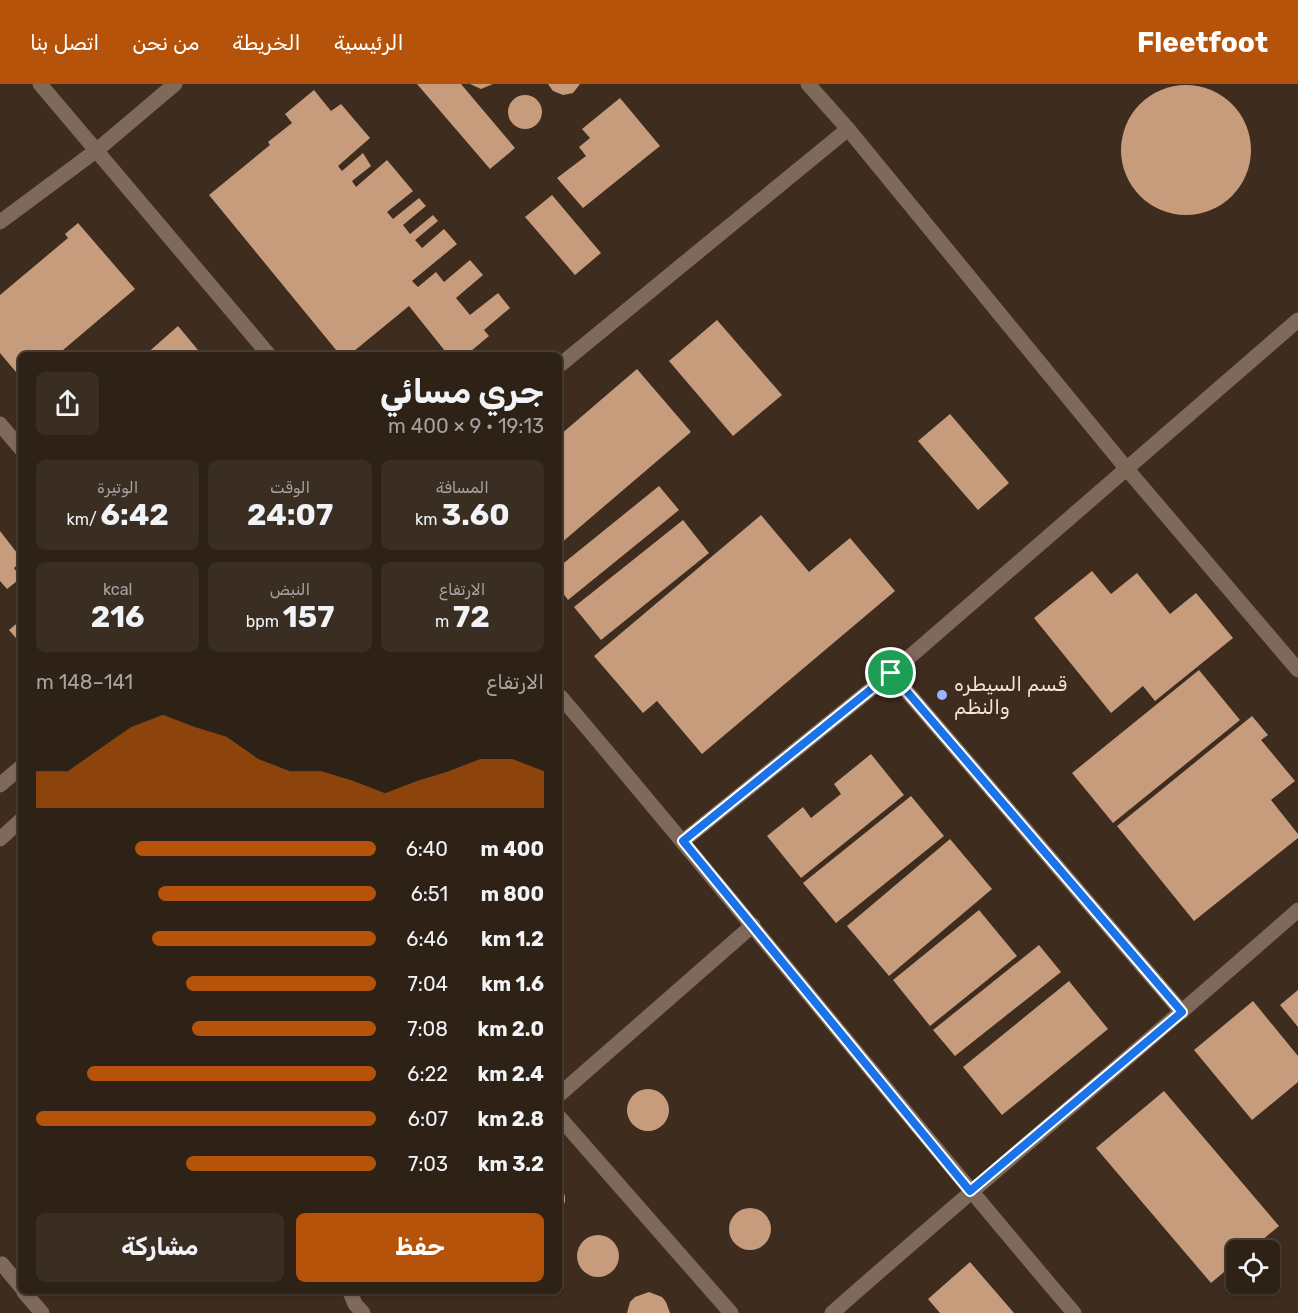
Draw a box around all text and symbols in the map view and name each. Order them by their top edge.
text: Fleetfoot [1137,26,1268,59]
text: اتصل بنا [30,30,99,55]
text: من نحن [132,30,199,55]
text: الخريطة [232,30,301,55]
text: الرئيسية [334,30,404,55]
button: share [36,372,99,435]
text: جري مسائي [380,372,544,411]
text: 19:13 · 9 × 400 m [388,414,544,438]
text: الوتيرة [97,478,138,497]
text: الوقت [270,478,310,497]
text: المسافة [436,478,489,497]
text: 6:42 [101,497,169,533]
text: 24:07 [247,497,333,533]
text: 3.60 [442,497,510,533]
text: /km [66,510,101,529]
text: km [415,510,442,529]
text: kcal [103,580,132,599]
text: النبض [270,580,310,599]
text: الارتفاع [439,580,485,599]
text: 216 [91,599,145,635]
text: 157 [283,599,334,635]
text: 72 [453,599,490,635]
text: bpm [246,612,283,631]
text: m [435,612,453,631]
pin [865,647,916,698]
icon: arrive [874,656,907,689]
text: 141–148 m [36,670,133,694]
text: الارتفاع [486,670,544,694]
place label: قسم السيطره والنظم [954,672,1067,720]
marker: قسم السيطره والنظم [935,688,949,702]
text: 6:40 [406,837,448,861]
text: 400 m [481,837,544,861]
text: 6:51 [411,882,448,906]
text: 800 m [481,882,544,906]
text: 6:46 [406,927,448,951]
text: 1.2 km [481,927,544,951]
text: 7:04 [408,972,448,996]
text: 1.6 km [481,972,544,996]
text: 7:08 [407,1017,448,1041]
text: 2.0 km [478,1017,544,1041]
text: 6:22 [407,1062,448,1086]
text: 2.4 km [478,1062,544,1086]
text: 6:07 [408,1107,448,1131]
text: 2.8 km [478,1107,544,1131]
text: 7:03 [408,1152,448,1176]
text: 3.2 km [478,1152,544,1176]
button: مشاركة [36,1213,284,1282]
button: حفظ [296,1213,544,1282]
map controls [1226,1240,1280,1294]
button: locate [1226,1240,1280,1294]

